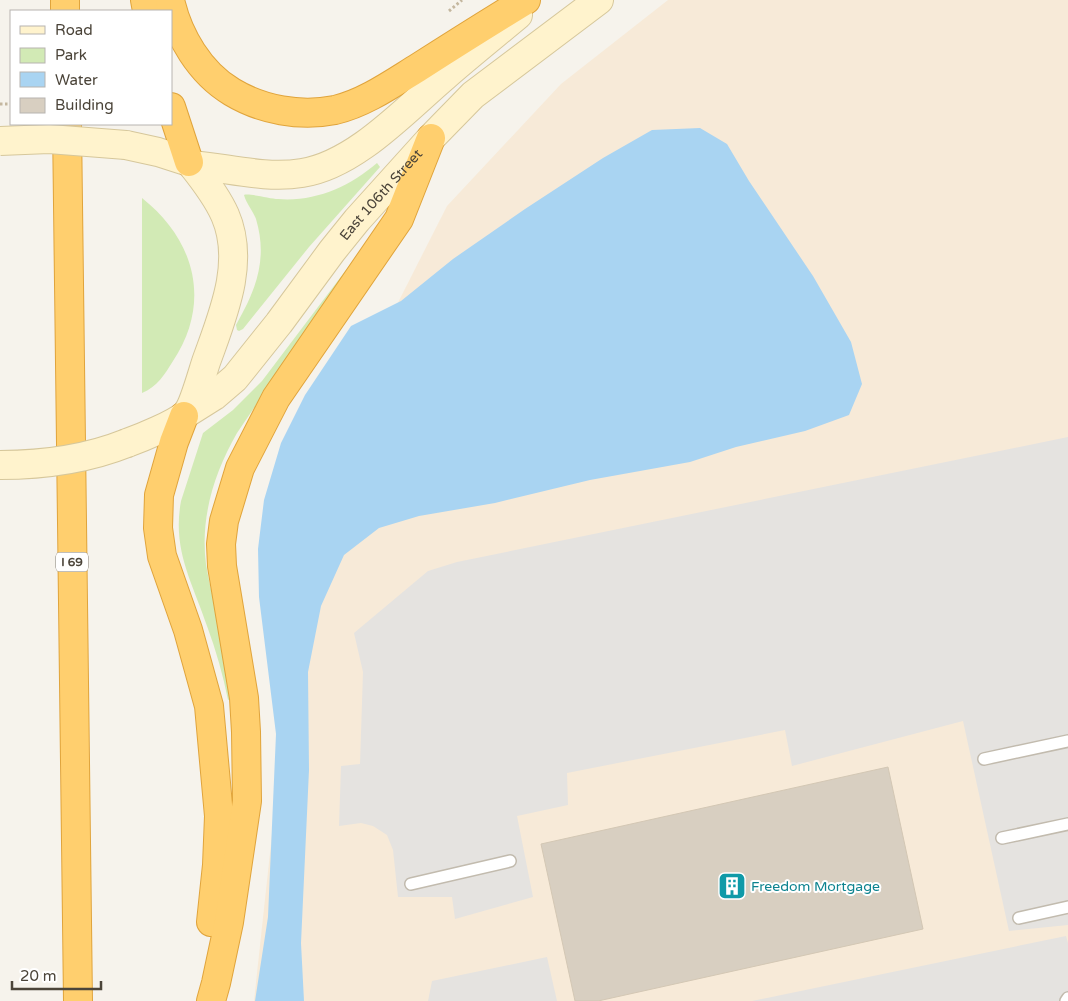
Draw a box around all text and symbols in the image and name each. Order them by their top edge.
legend [10,10,172,125]
text: Road [55,21,93,39]
text: Park [55,46,87,64]
text: Water [55,71,98,89]
text: Building [55,96,114,114]
street label: East 106th Street [336,145,426,244]
road number: I 69 [56,552,88,572]
building icon: Freedom Mortgage [717,871,747,901]
place label: Freedom Mortgage [751,878,880,895]
scale bar [12,958,101,990]
text: 20 m [20,967,57,985]

